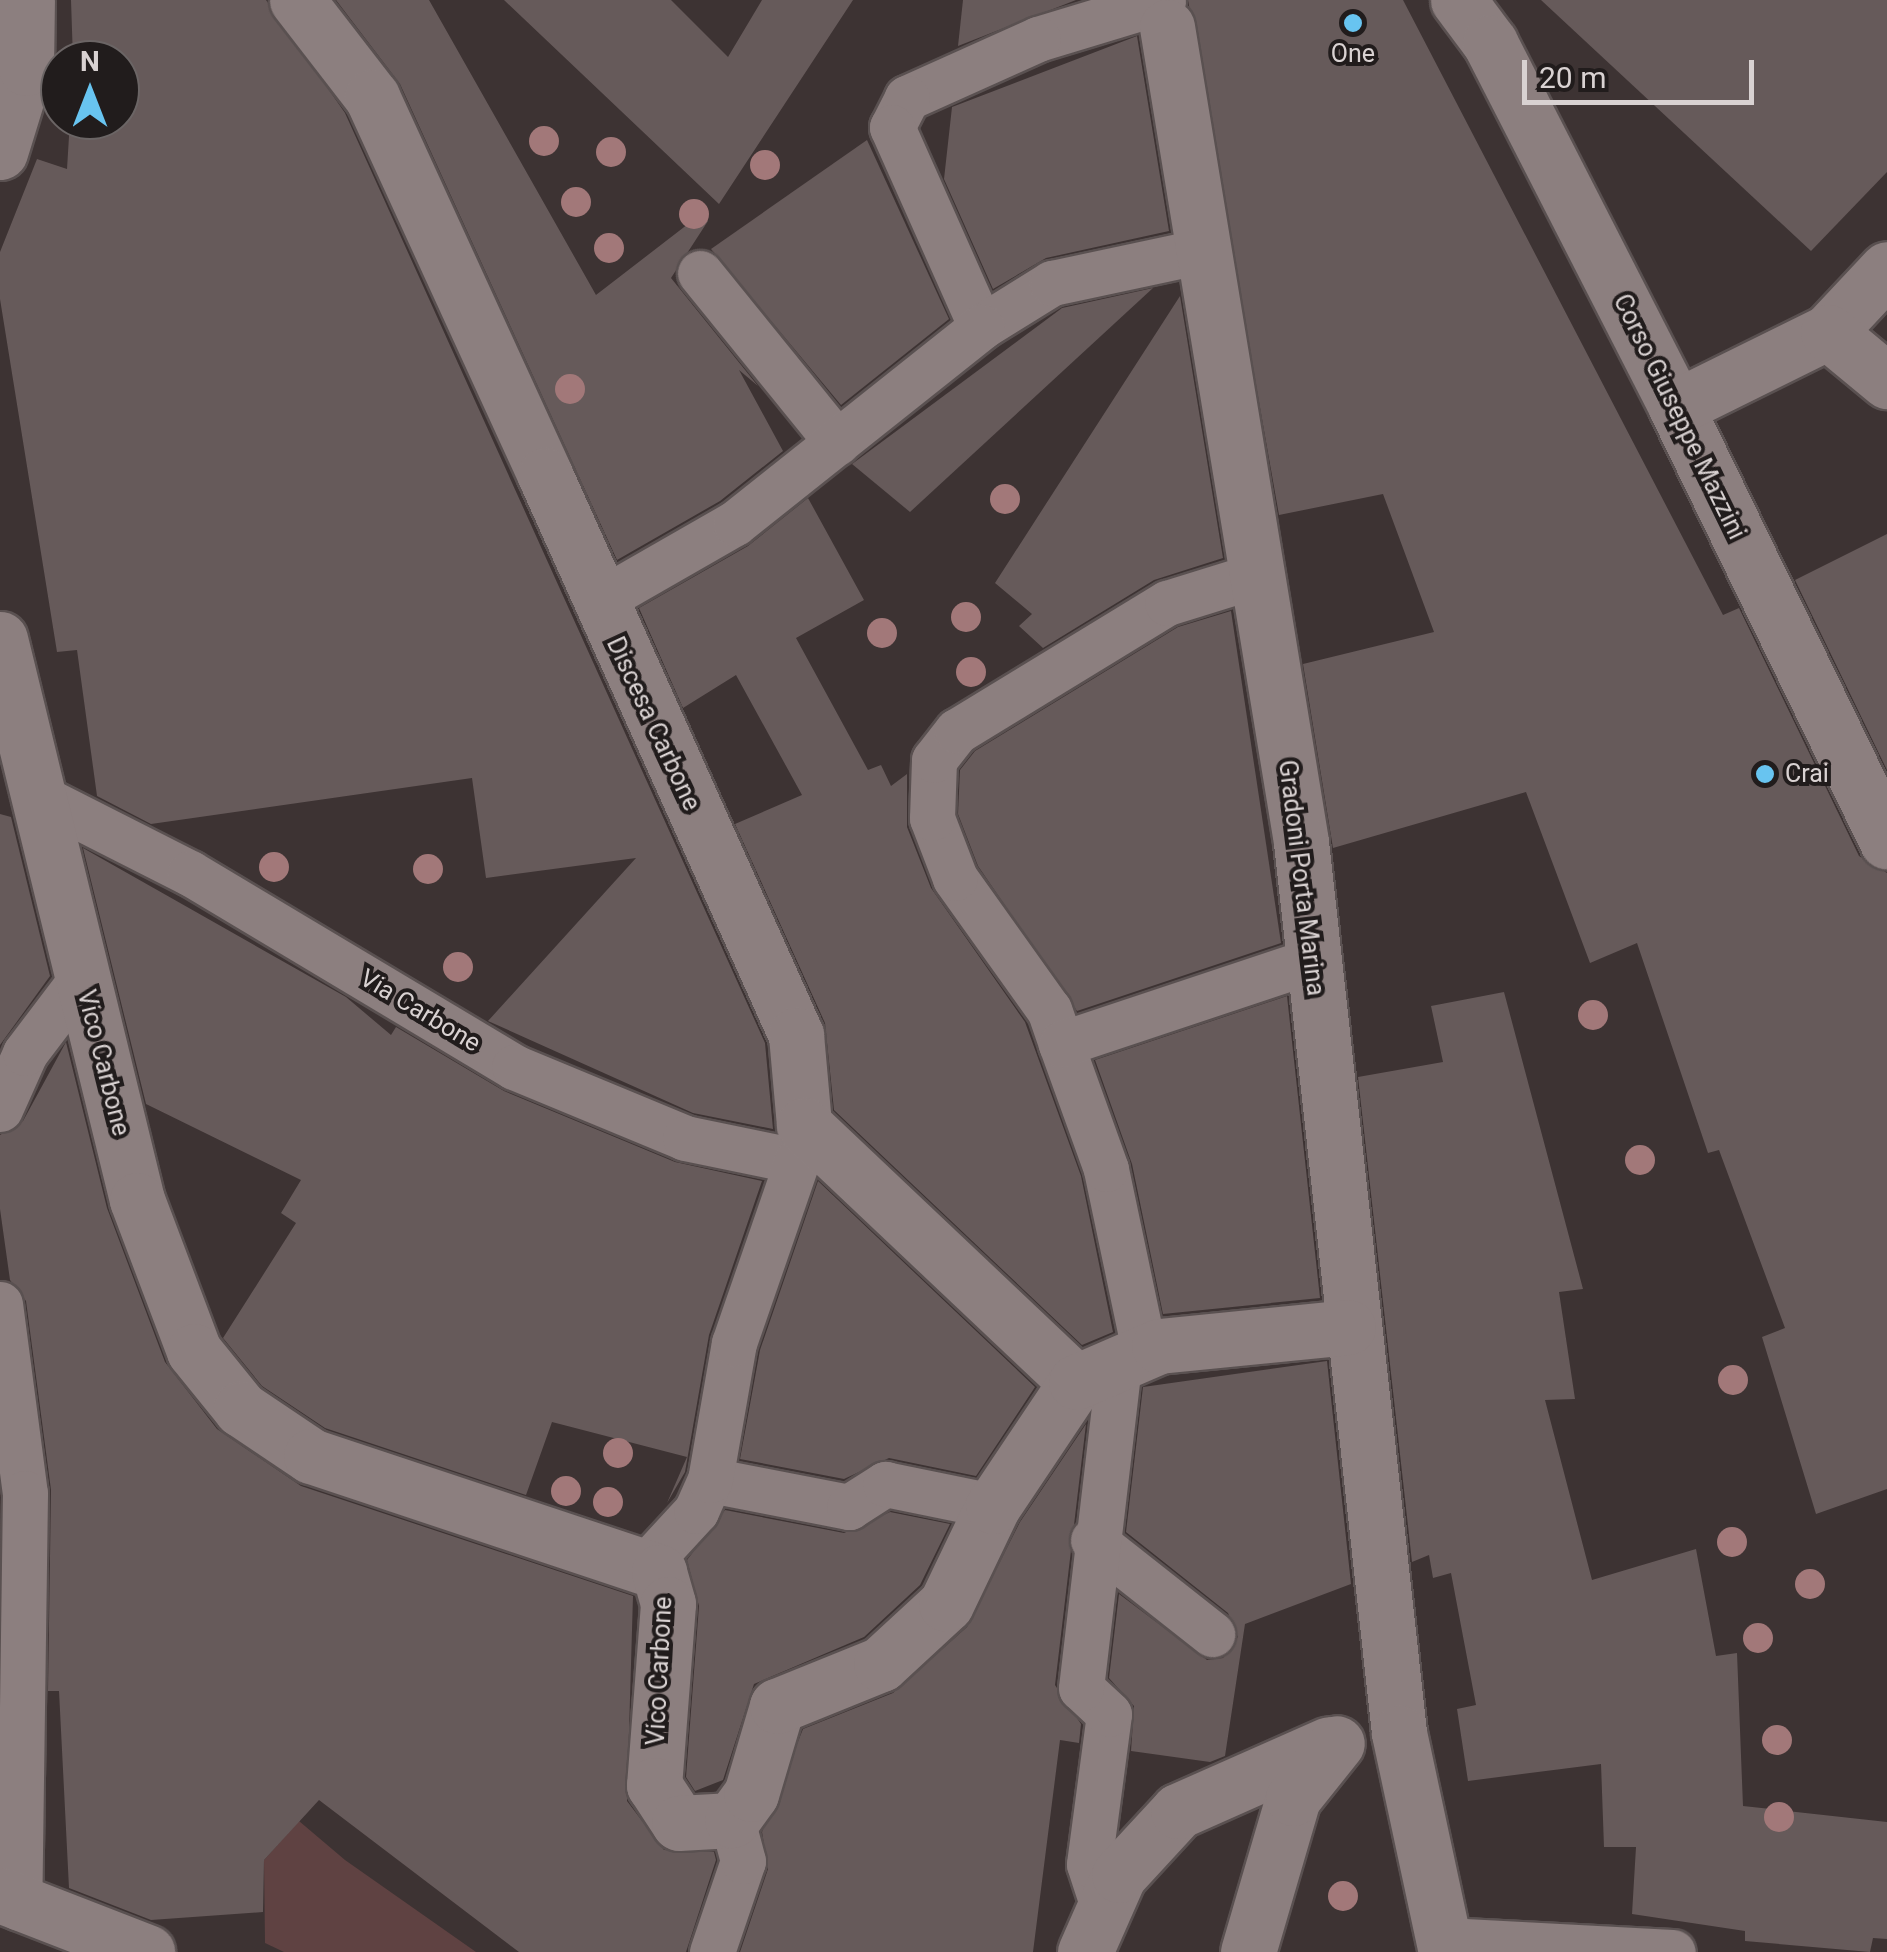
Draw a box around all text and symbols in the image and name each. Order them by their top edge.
marker: One [1342,12,1364,34]
place label: One [1331,39,1375,69]
north arrow [40,40,140,140]
scale bar [1527,40,1760,102]
text: N [80,45,100,78]
text: 20 m [1539,60,1606,95]
street label: Corso Giuseppe Mazzini [1607,289,1751,545]
street label: Discesa Carbone [600,632,706,816]
street label: Gradoni Porta Marina [1272,758,1330,998]
place label: Crai [1785,759,1829,789]
marker: Crai [1754,763,1776,785]
street label: Via Carbone [354,963,486,1059]
street label: Vico Carbone [70,987,136,1139]
street label: Vico Carbone [641,1596,679,1746]

